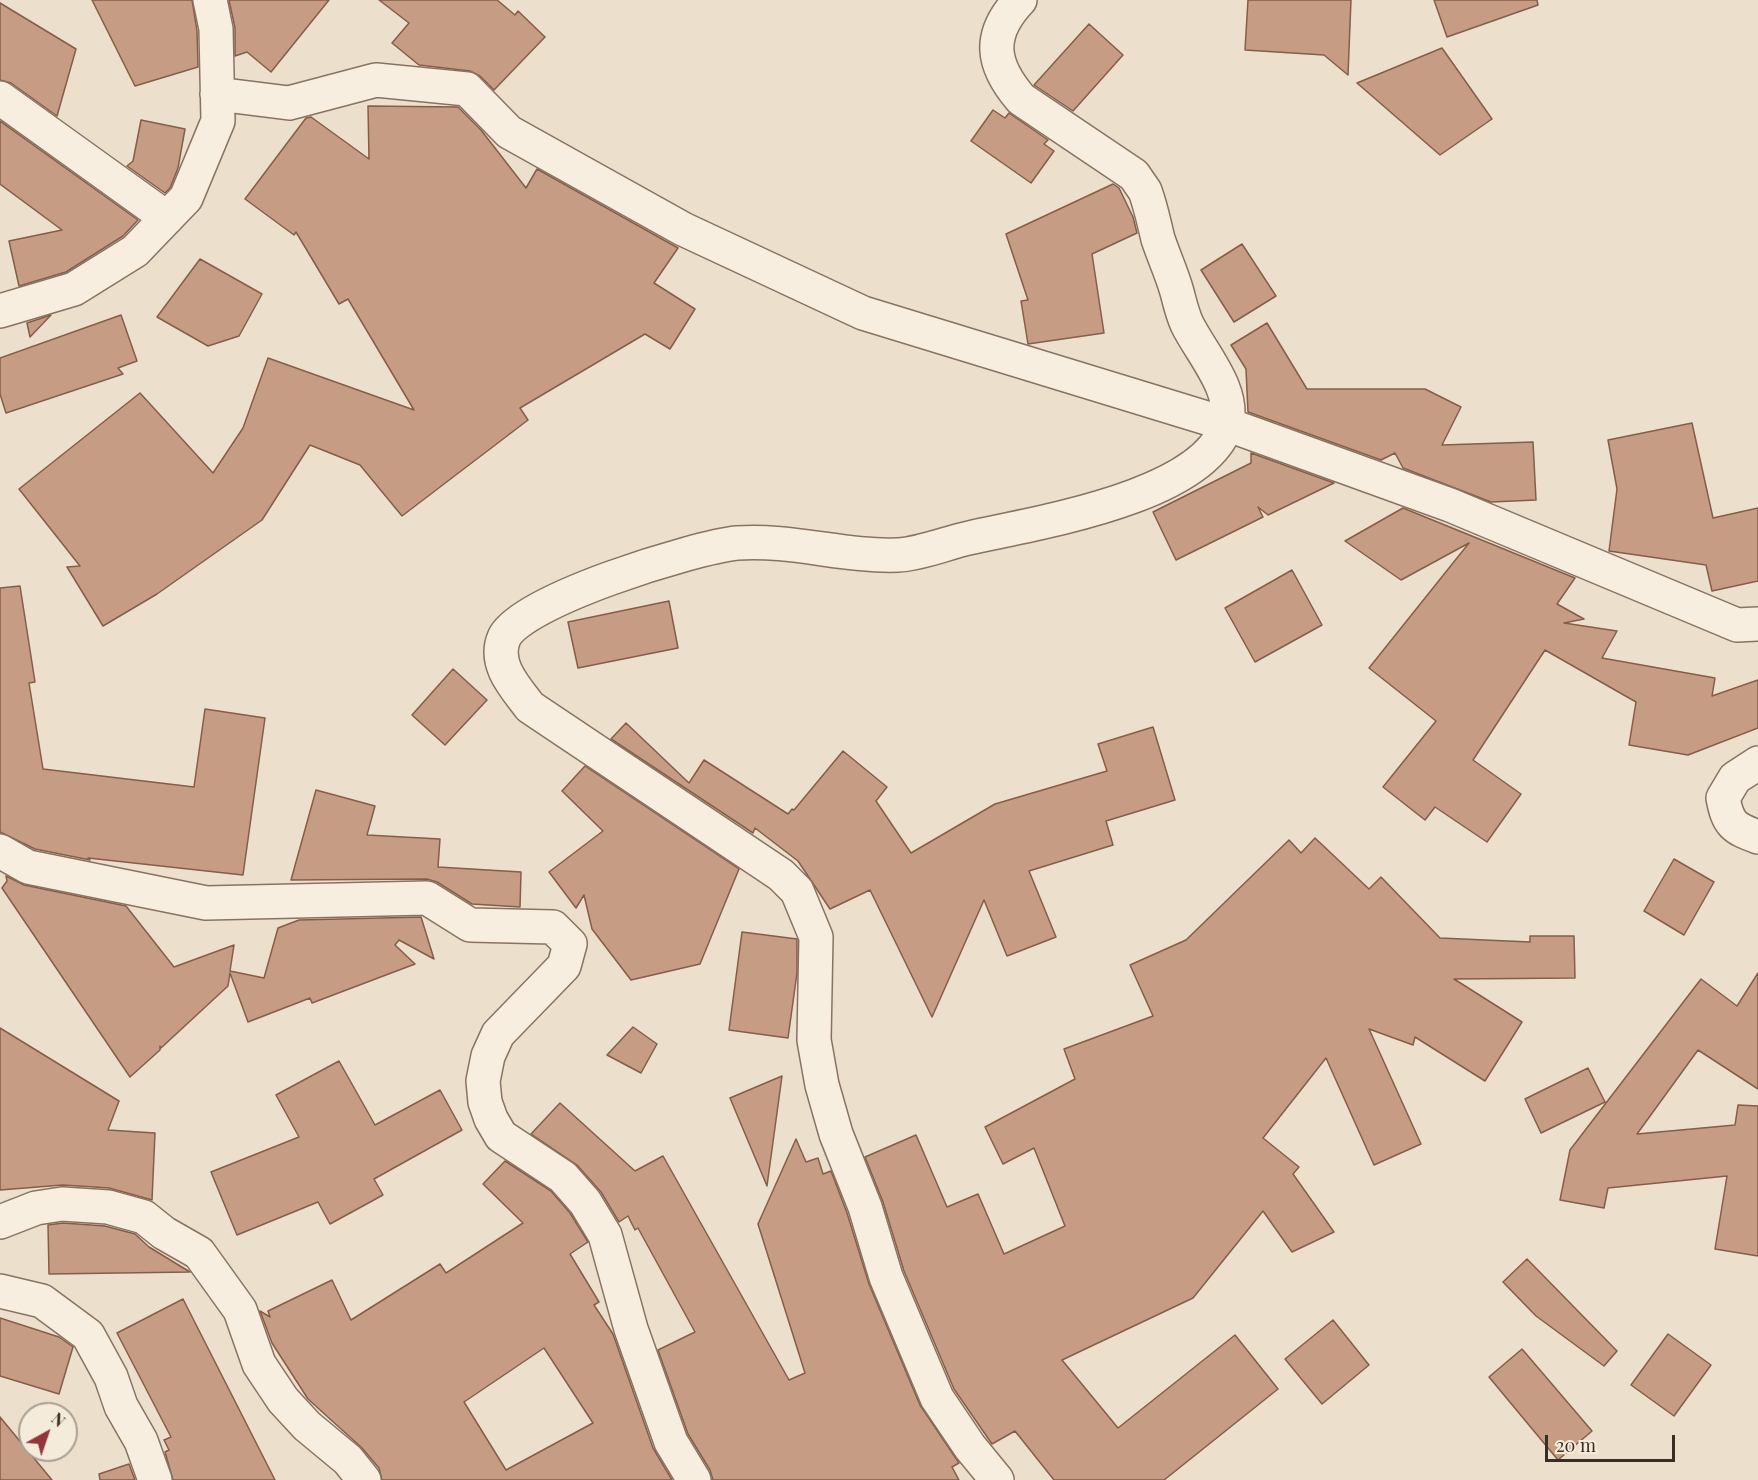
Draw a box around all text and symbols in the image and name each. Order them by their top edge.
north arrow [18,1402,78,1462]
text: N [47,1408,70,1431]
scale bar [1548,1423,1678,1461]
text: 20 m [1556,1433,1596,1457]

